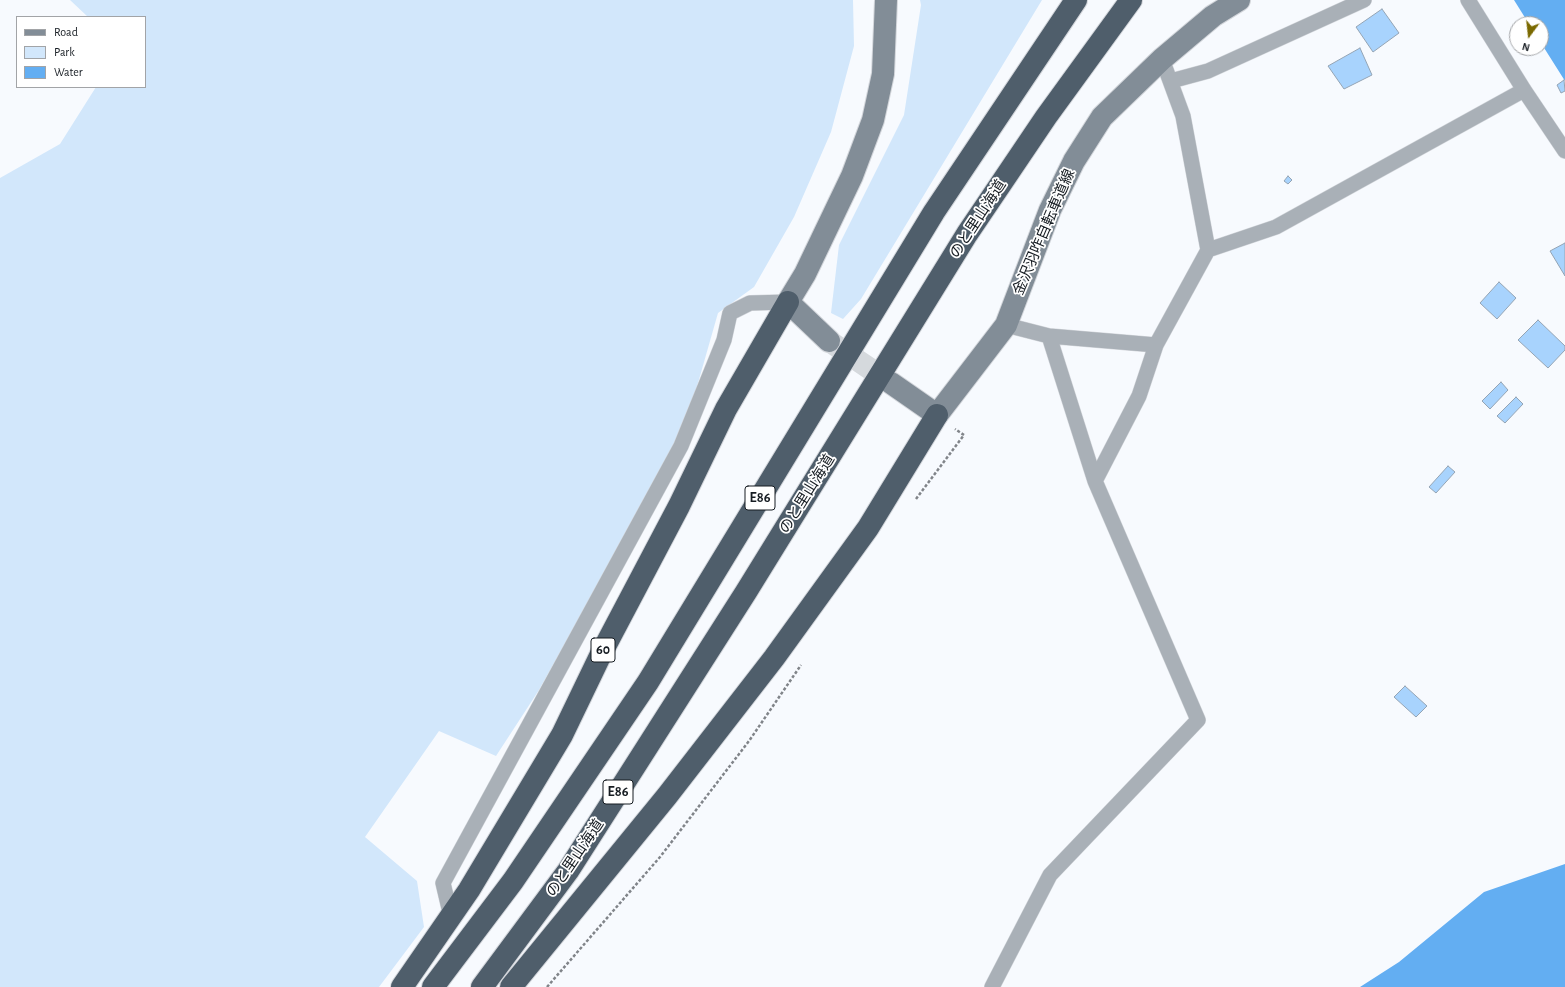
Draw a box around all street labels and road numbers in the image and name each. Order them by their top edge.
street label: 金沢羽咋自転車道線 [1009,166,1079,298]
street label: のと里山海道 [946,176,1010,262]
street label: のと里山海道 [776,451,838,537]
road number: E86 [745,486,775,510]
road number: 60 [591,638,615,662]
road number: E86 [603,780,633,804]
street label: のと里山海道 [542,816,608,900]

